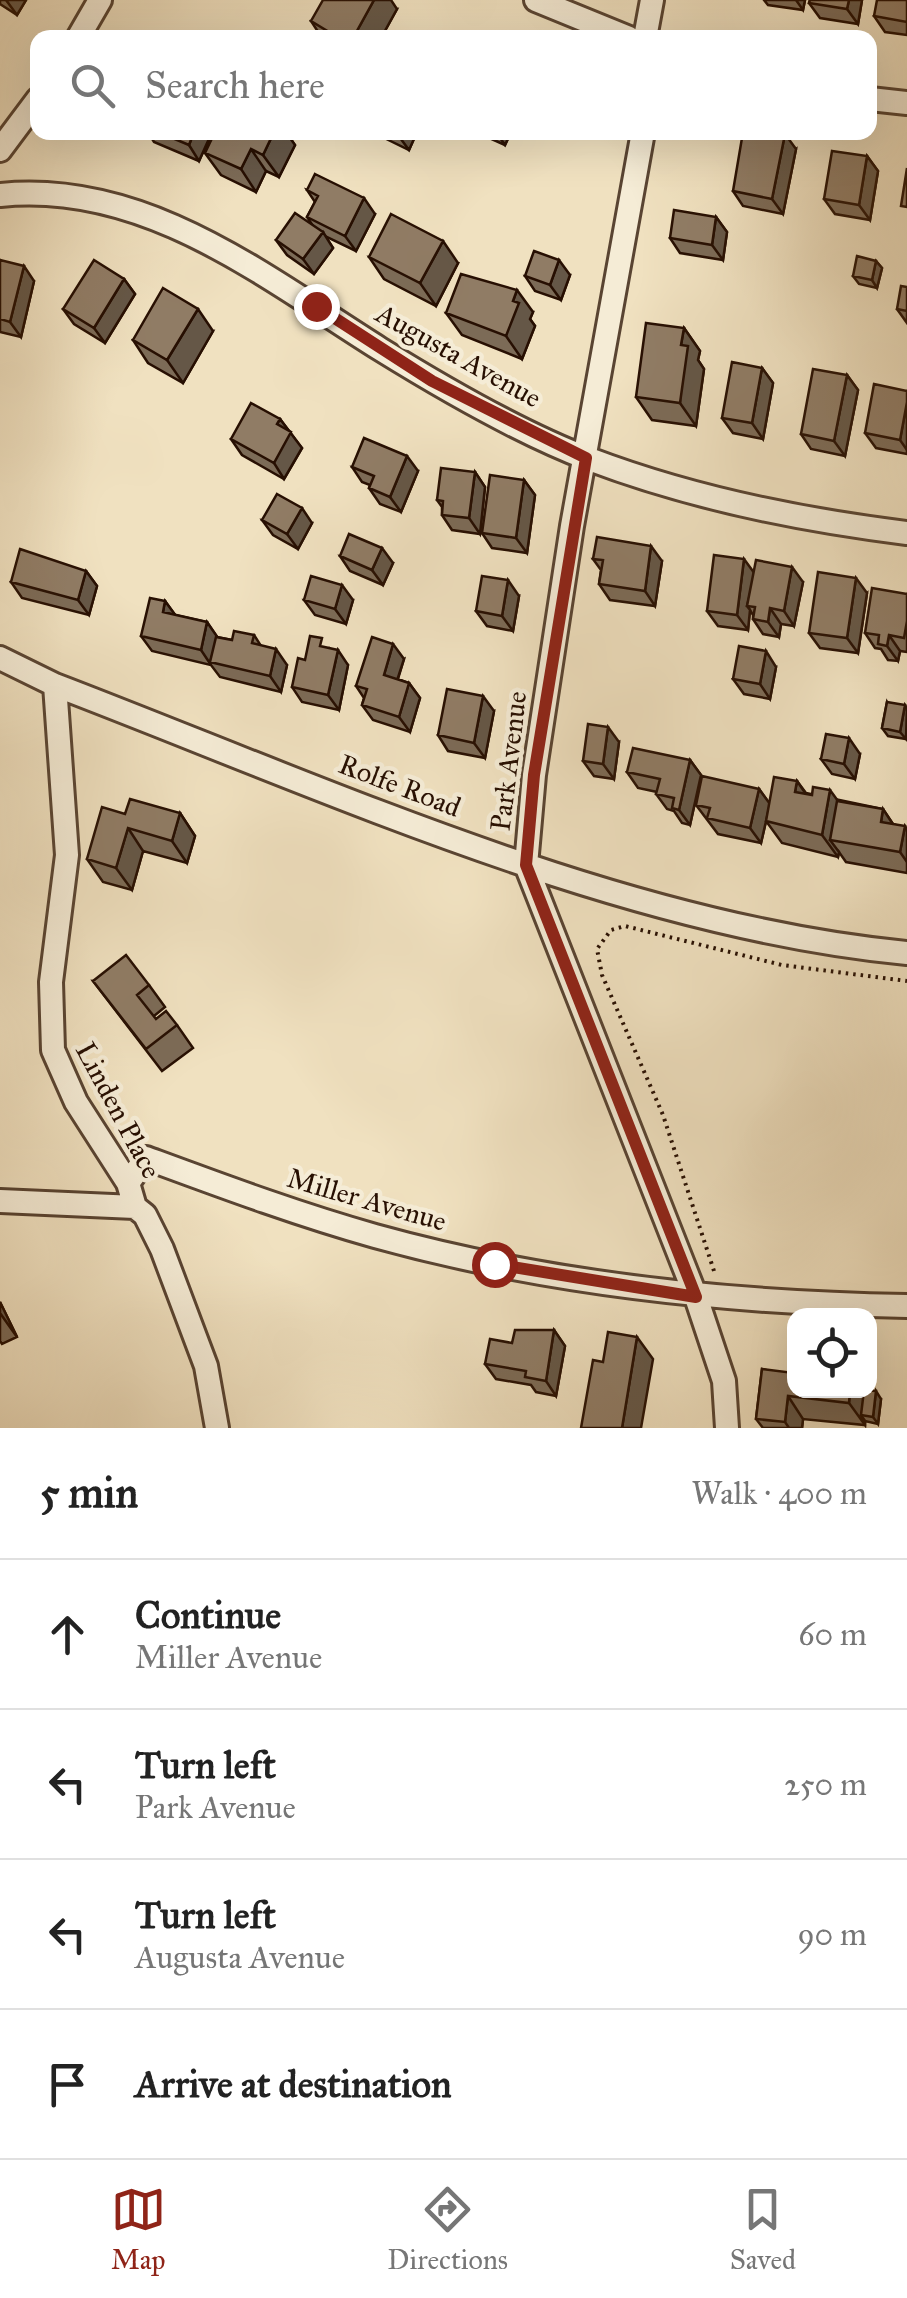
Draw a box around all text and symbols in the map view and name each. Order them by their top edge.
search box [30,30,877,140]
icon: search [65,58,120,113]
text: Search here [145,62,325,108]
route end [294,284,340,330]
street label: Augusta Avenue [369,295,548,415]
street label: Park Avenue [483,689,534,833]
street label: Rolfe Road [334,746,466,825]
street label: Linden Place [68,1036,169,1184]
street label: Miller Avenue [283,1160,450,1239]
route start [472,1242,518,1288]
map controls [787,1308,877,1398]
button: locate [787,1308,877,1398]
text: 5 min [40,1467,138,1519]
text: Walk · 400 m [692,1474,867,1513]
text: Continue [135,1592,281,1638]
icon: ahead [40,1607,95,1662]
text: 60 m [798,1615,867,1654]
text: Miller Avenue [135,1638,322,1677]
text: Turn left [135,1742,276,1788]
icon: left [40,1757,95,1812]
text: 250 m [784,1765,867,1804]
text: Park Avenue [135,1788,296,1827]
text: Turn left [135,1892,276,1938]
icon: left [40,1907,95,1962]
text: 90 m [797,1915,867,1954]
text: Augusta Avenue [135,1938,345,1977]
icon: arrive [40,2057,95,2112]
text: Arrive at destination [135,2061,452,2107]
tab: Map [111,2182,166,2277]
tab: Directions [387,2182,508,2277]
tab: Saved [730,2182,796,2277]

